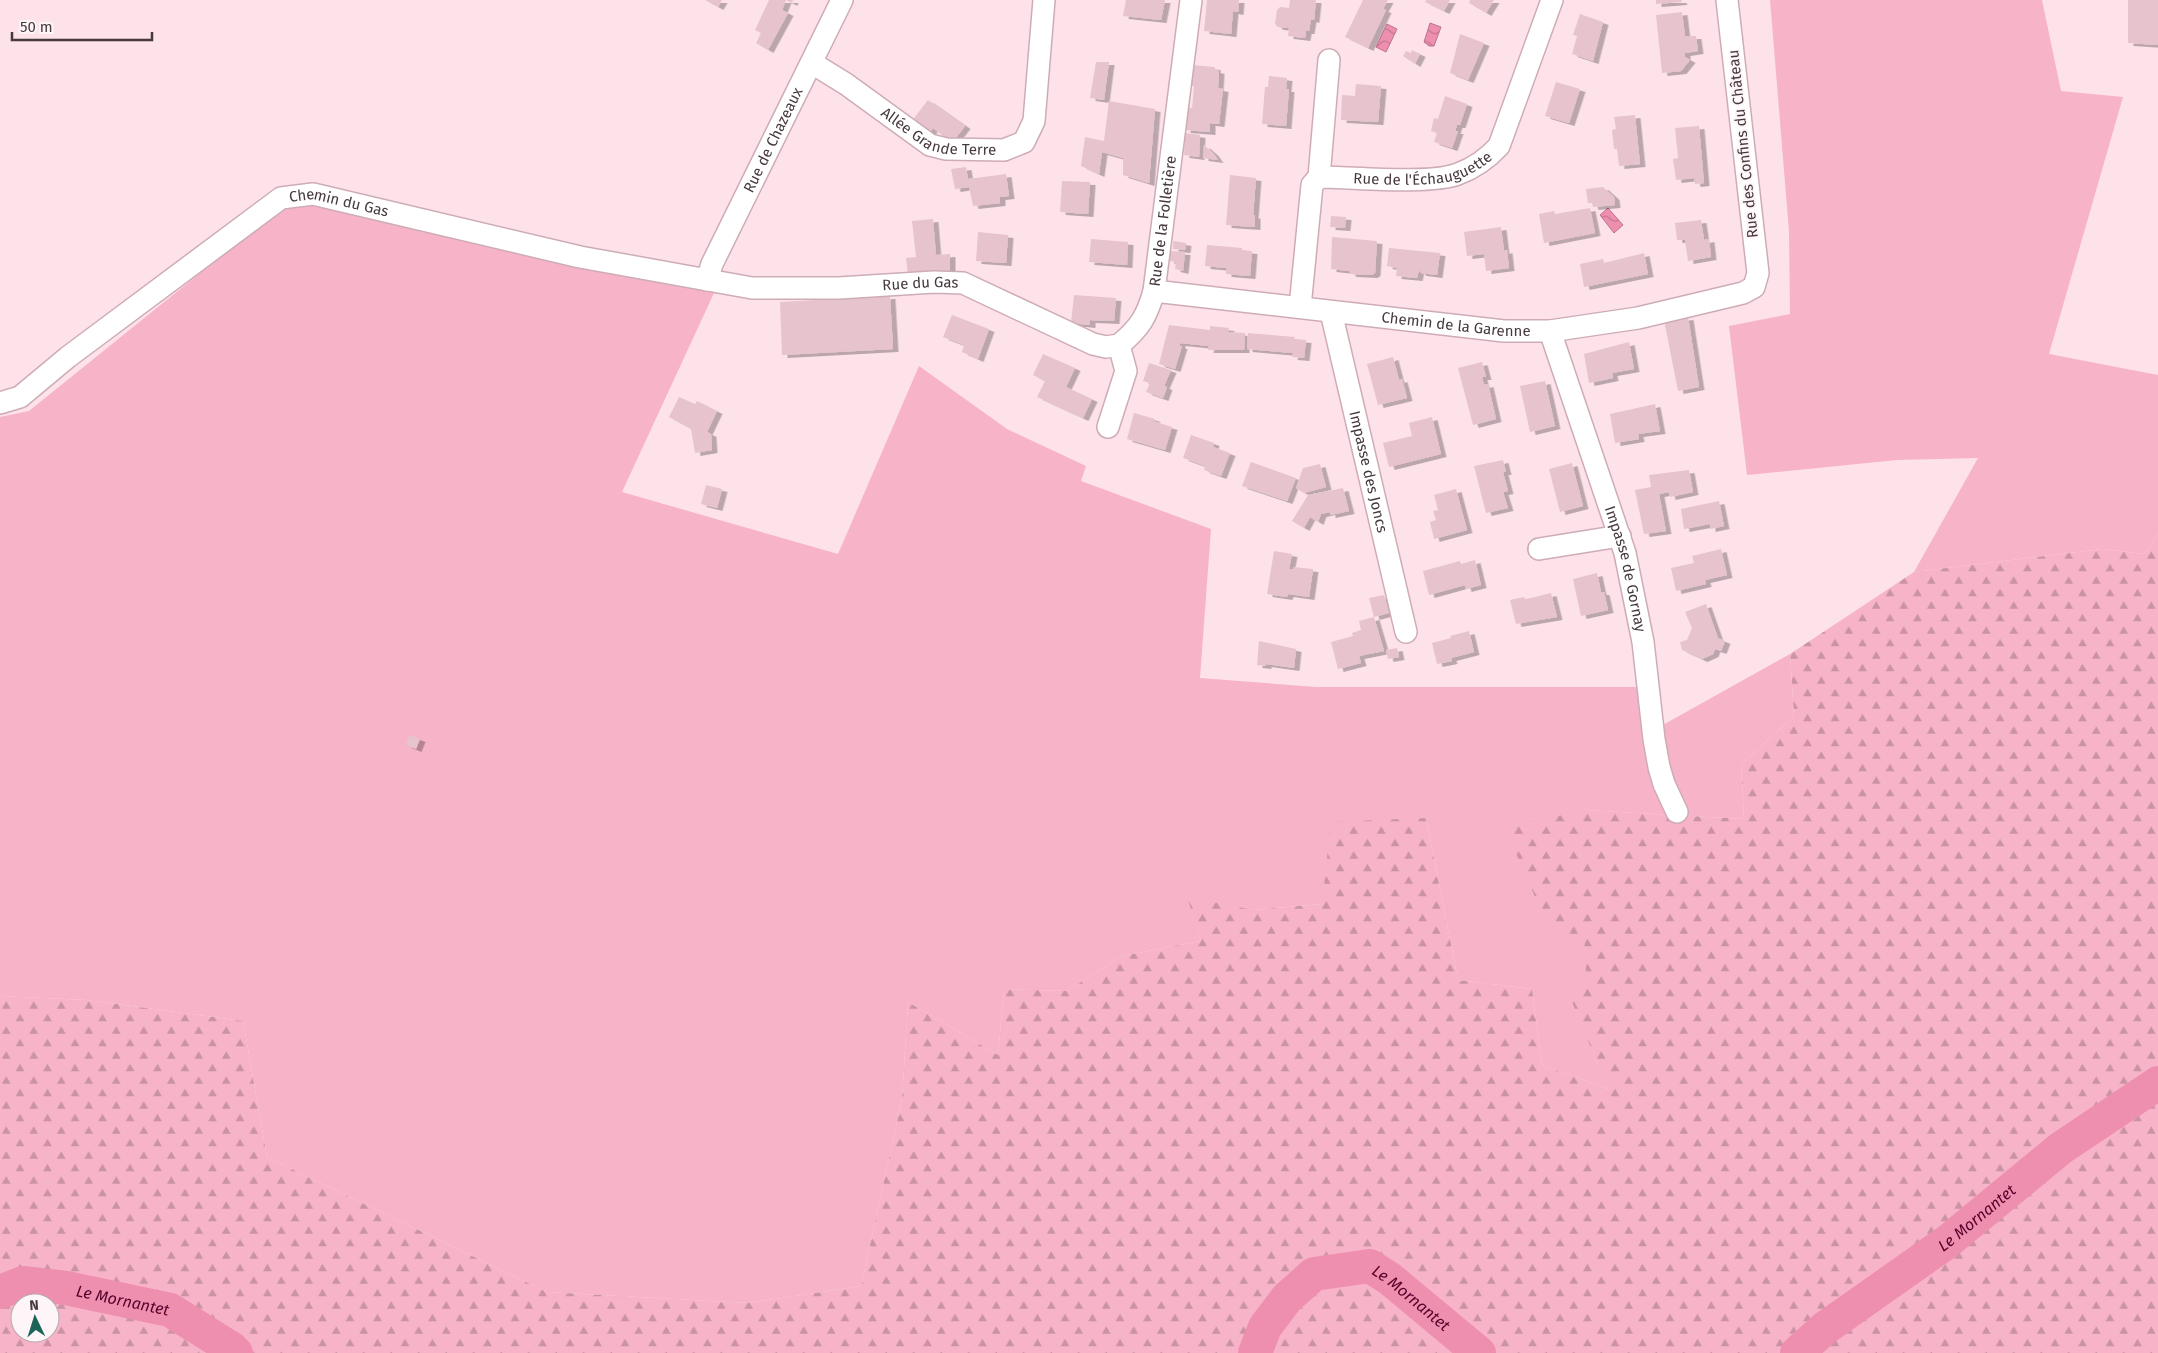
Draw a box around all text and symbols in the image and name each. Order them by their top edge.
scale bar [12,10,152,42]
text: 50 m [20,18,53,36]
street label: Rue des Confins du Château [1724,49,1762,239]
street label: Rue de Chazeaux [740,84,807,196]
street label: Allée Grande Terre [878,103,996,159]
street label: Rue de l'Échauguette [1353,148,1496,189]
street label: Rue de la Folletière [1146,155,1180,287]
street label: Chemin du Gas [288,185,390,221]
street label: Rue du Gas [882,273,959,294]
street label: Chemin de la Garenne [1381,308,1531,340]
street label: Impasse des Joncs [1345,409,1391,534]
street label: Impasse de Gornay [1601,504,1650,634]
water label: Le Mornantet [1934,1180,2019,1255]
water label: Le Mornantet [1369,1261,1454,1335]
water label: Le Mornantet [74,1281,171,1319]
north arrow [10,1293,60,1343]
text: N [29,1297,39,1314]

